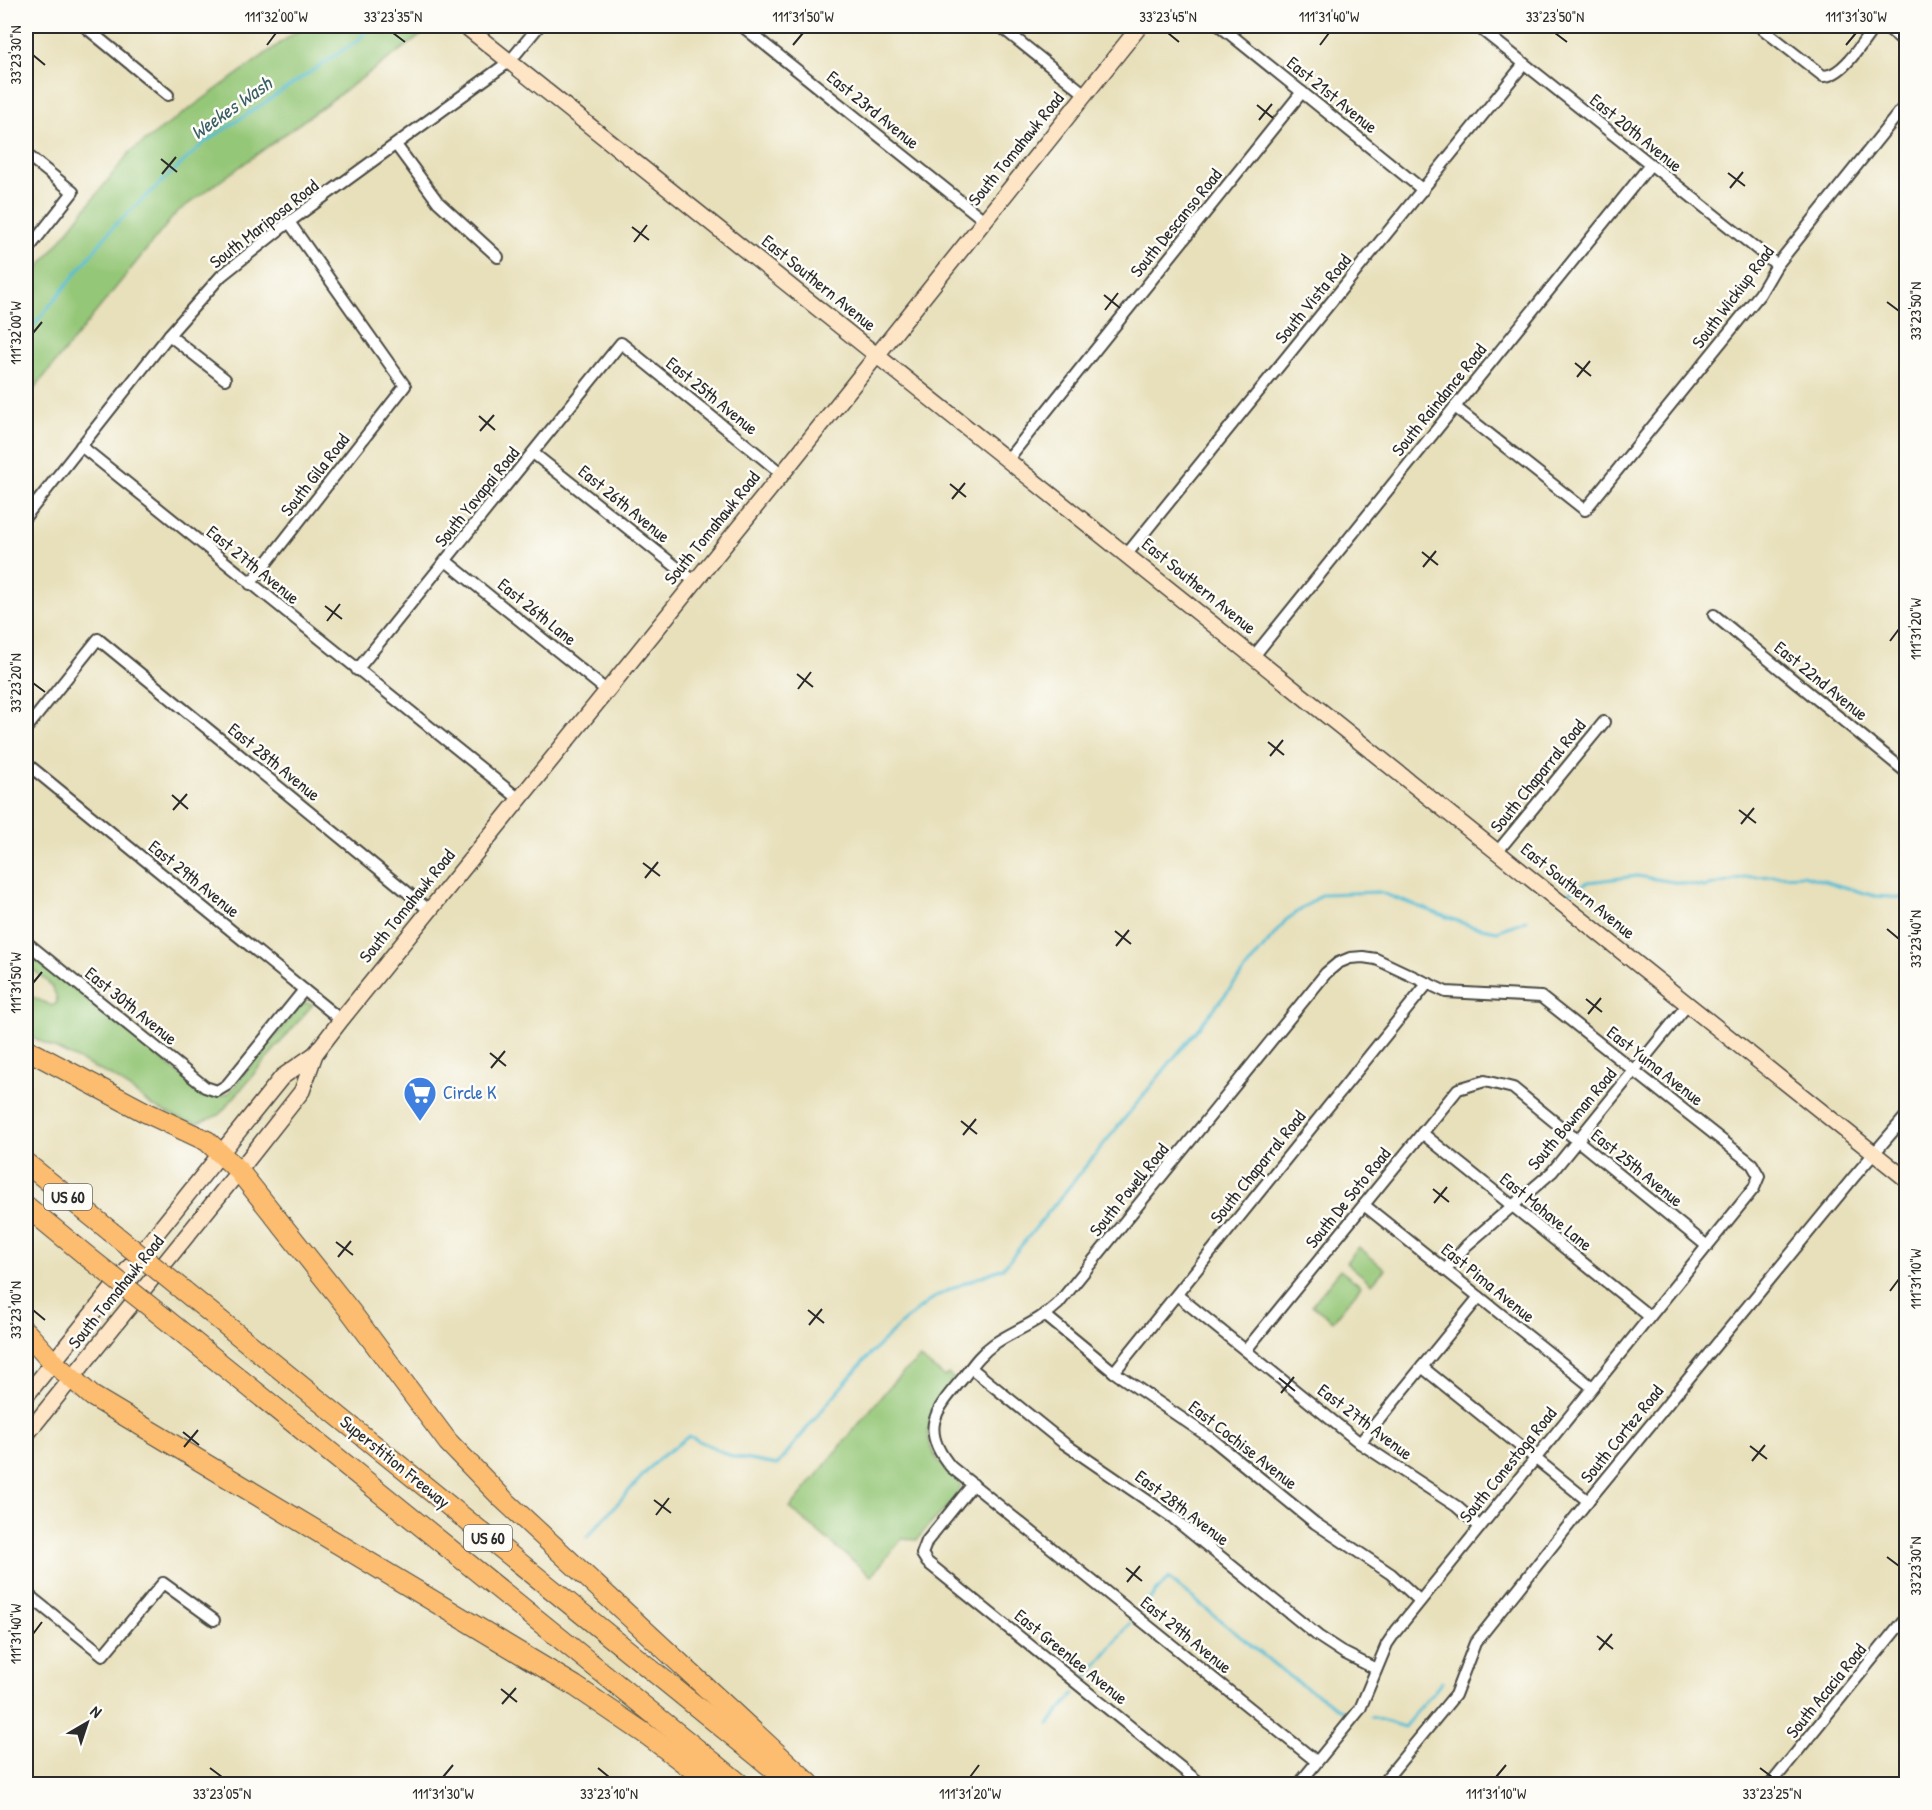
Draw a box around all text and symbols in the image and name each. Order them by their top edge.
text: 111°32'00"W [244,6,308,27]
text: 33°23'35"N [364,6,422,27]
text: 111°31'50"W [772,6,834,27]
text: 33°23'45"N [1139,6,1197,27]
text: 111°31'40"W [1299,6,1360,27]
text: 33°23'50"N [1526,6,1584,27]
text: 111°31'30"W [1825,6,1888,27]
text: 33°23'30"N [5,25,26,85]
street label: East 21st Avenue [1282,50,1383,139]
street label: East 23rd Avenue [822,64,925,155]
water label: Weekes Wash [185,69,278,145]
street label: South Tomahawk Road [962,87,1069,211]
street label: East 20th Avenue [1585,88,1688,178]
street label: South Descanso Road [1124,163,1227,282]
street label: South Mariposa Road [204,173,323,274]
street label: East Southern Avenue [757,229,882,337]
street label: South Wickiup Road [1686,240,1780,353]
street label: South Vista Road [1269,249,1356,349]
text: 33°23'50"N [1905,282,1926,340]
text: 111°32'00"W [5,301,26,365]
street label: South Raindance Road [1385,338,1492,461]
street label: East 25th Avenue [661,351,764,441]
street label: South Gila Road [274,428,355,521]
street label: South Yavapai Road [428,441,525,552]
street label: East 26th Avenue [573,459,675,548]
street label: South Tomahawk Road [658,466,765,590]
street label: East 27th Avenue [201,519,305,610]
street label: East Southern Avenue [1137,532,1262,640]
street label: East 26th Lane [493,572,582,651]
text: 111°31'20"W [1905,597,1926,660]
street label: East 22nd Avenue [1769,635,1874,726]
text: 33°23'20"N [5,653,26,713]
street label: South Chaparral Road [1484,714,1591,838]
street label: East 28th Avenue [223,717,326,807]
street label: East 29th Avenue [143,834,245,923]
street label: East Southern Avenue [1516,837,1641,945]
street label: South Tomahawk Road [353,844,460,968]
text: 33°23'40"N [1905,910,1926,968]
text: 111°31'50"W [5,952,26,1014]
street label: East 30th Avenue [80,961,183,1051]
street label: East Yuma Avenue [1602,1020,1709,1111]
street label: South Bowman Road [1521,1062,1622,1175]
supermarket icon: Circle K [402,1075,438,1122]
place label: Circle K [443,1080,497,1105]
street label: South Chaparral Road [1204,1105,1311,1229]
street label: East 25th Avenue [1586,1123,1689,1213]
street label: South Powell Road [1083,1138,1174,1242]
street label: South De Soto Road [1299,1142,1396,1253]
street label: East Mohave Lane [1495,1167,1598,1257]
road number: US 60 [44,1184,92,1210]
street label: South Tomahawk Road [62,1230,169,1354]
street label: East Pima Avenue [1436,1237,1541,1328]
text: 111°31'10"W [1905,1248,1926,1309]
text: 33°23'10"N [5,1281,26,1339]
street label: East 27th Avenue [1313,1378,1418,1466]
street label: South Cortez Road [1574,1379,1669,1488]
street label: East Cochise Avenue [1184,1394,1303,1495]
street label: South Conestoga Road [1453,1402,1562,1528]
street label: Superstition Freeway [335,1409,456,1514]
street label: East 28th Avenue [1130,1464,1235,1551]
road number: US 60 [464,1525,512,1551]
text: 33°23'30"N [1905,1536,1926,1596]
street label: East 29th Avenue [1135,1590,1237,1679]
text: 111°31'40"W [5,1603,26,1664]
street label: East Greenlee Avenue [1009,1603,1133,1710]
street label: South Acacia Road [1780,1638,1872,1743]
north arrow [57,1693,117,1753]
text: N [86,1700,107,1723]
text: 33°23'05"N [193,1783,251,1804]
text: 111°31'30"W [412,1783,475,1804]
text: 33°23'10"N [580,1783,638,1804]
text: 111°31'20"W [939,1783,1002,1804]
text: 111°31'10"W [1466,1783,1527,1804]
text: 33°23'25"N [1742,1783,1802,1804]

